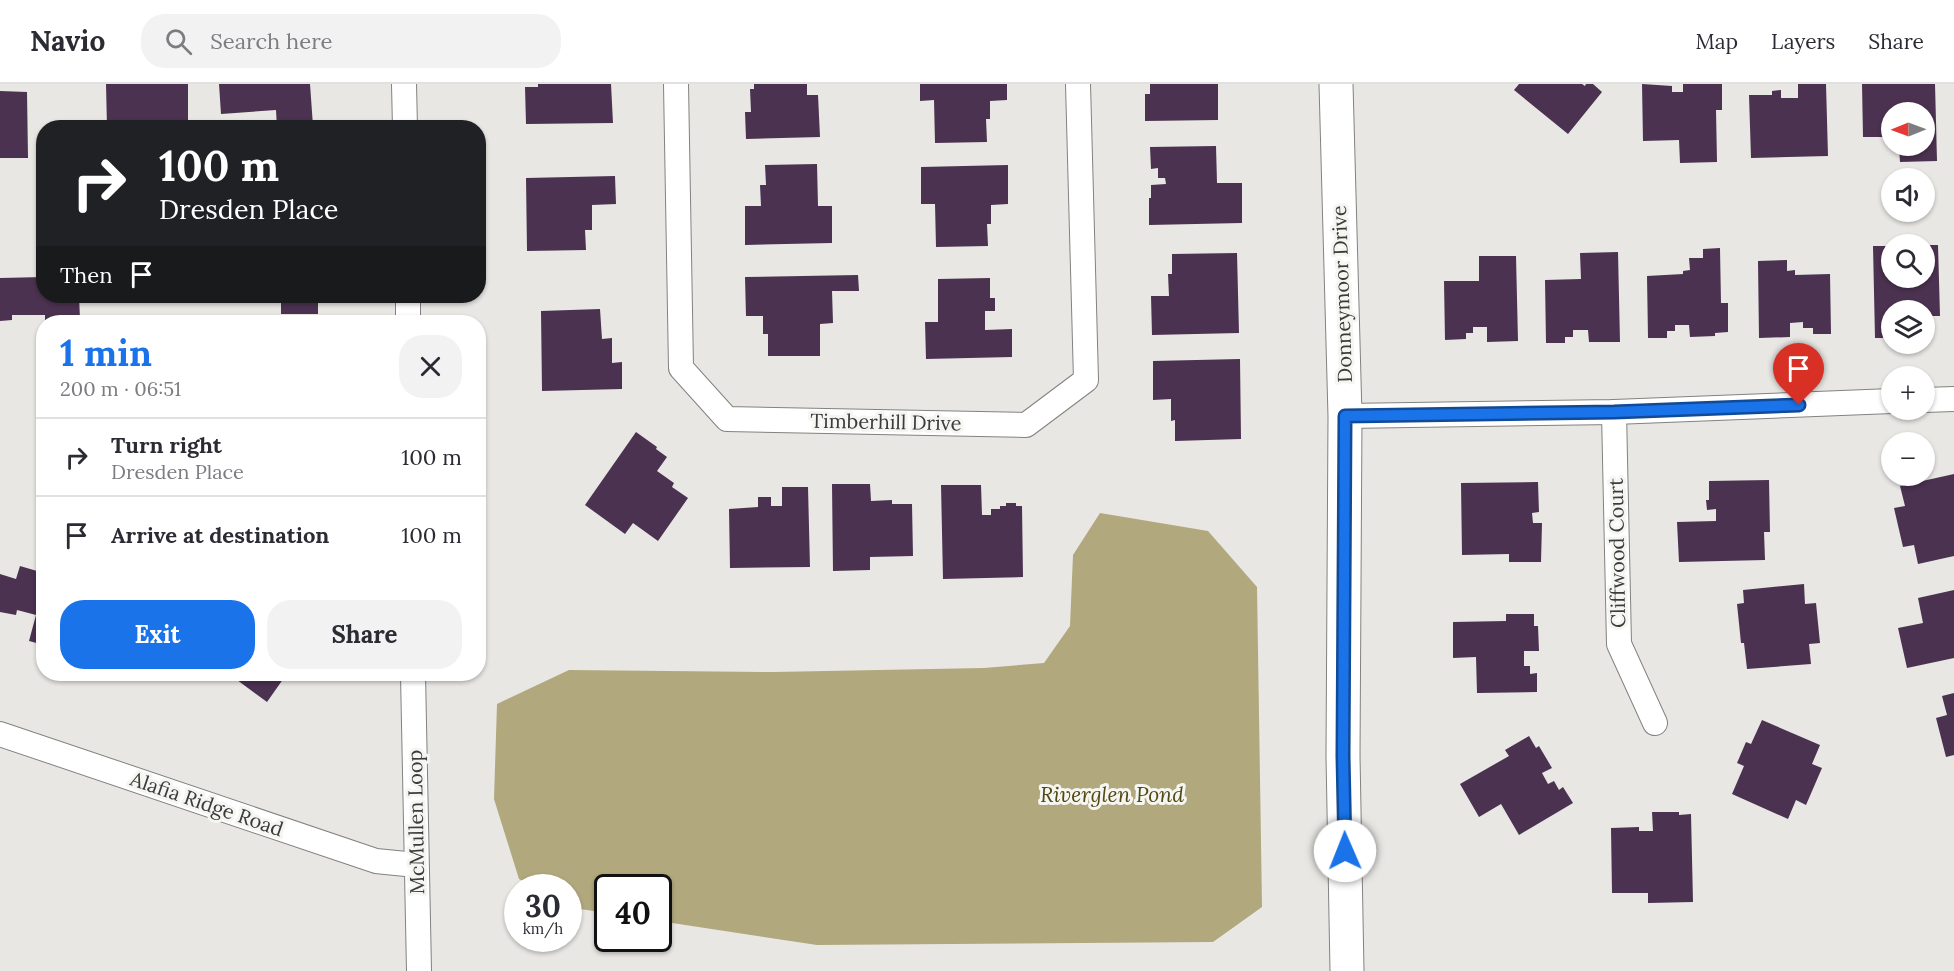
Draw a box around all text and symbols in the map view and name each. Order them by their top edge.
search box [141,14,561,68]
text: Navio [30,23,105,59]
icon: search [162,25,195,58]
text: Search here [210,27,332,55]
text: Map [1695,28,1738,55]
text: Layers [1771,28,1835,55]
text: Share [1868,28,1924,55]
north arrow [1881,102,1935,156]
map controls [1881,102,1935,486]
text: 100 m [159,139,279,193]
icon: right [60,144,138,222]
button: sound [1881,168,1935,222]
text: Dresden Place [159,192,338,226]
street label: Donneymoor Drive [1326,205,1357,383]
button: search [1881,234,1935,288]
icon: arrive [125,258,158,291]
text: Then [60,261,113,289]
button: layers [1881,300,1935,354]
text: 1 min [60,330,152,376]
button: close [399,335,462,398]
pin [1773,343,1824,405]
icon: arrive [1782,352,1815,385]
button: + [1881,366,1935,420]
text: 200 m · 06:51 [60,376,181,401]
street label: Timberhill Drive [810,408,962,435]
text: Turn right [111,431,222,459]
button: − [1881,432,1935,486]
icon: right [60,441,93,474]
text: 100 m [401,443,462,471]
text: Dresden Place [111,459,244,484]
street label: Cliffwood Court [1603,478,1630,628]
icon: arrive [60,519,93,552]
text: Arrive at destination [111,521,329,549]
text: 100 m [401,521,462,549]
button: Exit [60,600,255,669]
button: Share [267,600,462,669]
street label: McMullen Loop [402,749,429,895]
street label: Alafia Ridge Road [127,765,287,841]
water label: Riverglen Pond [1040,781,1184,808]
position arrow [1313,819,1377,883]
speed limit sign: 40 [594,874,672,952]
text: 30 [525,887,561,925]
text: km/h [523,919,563,938]

